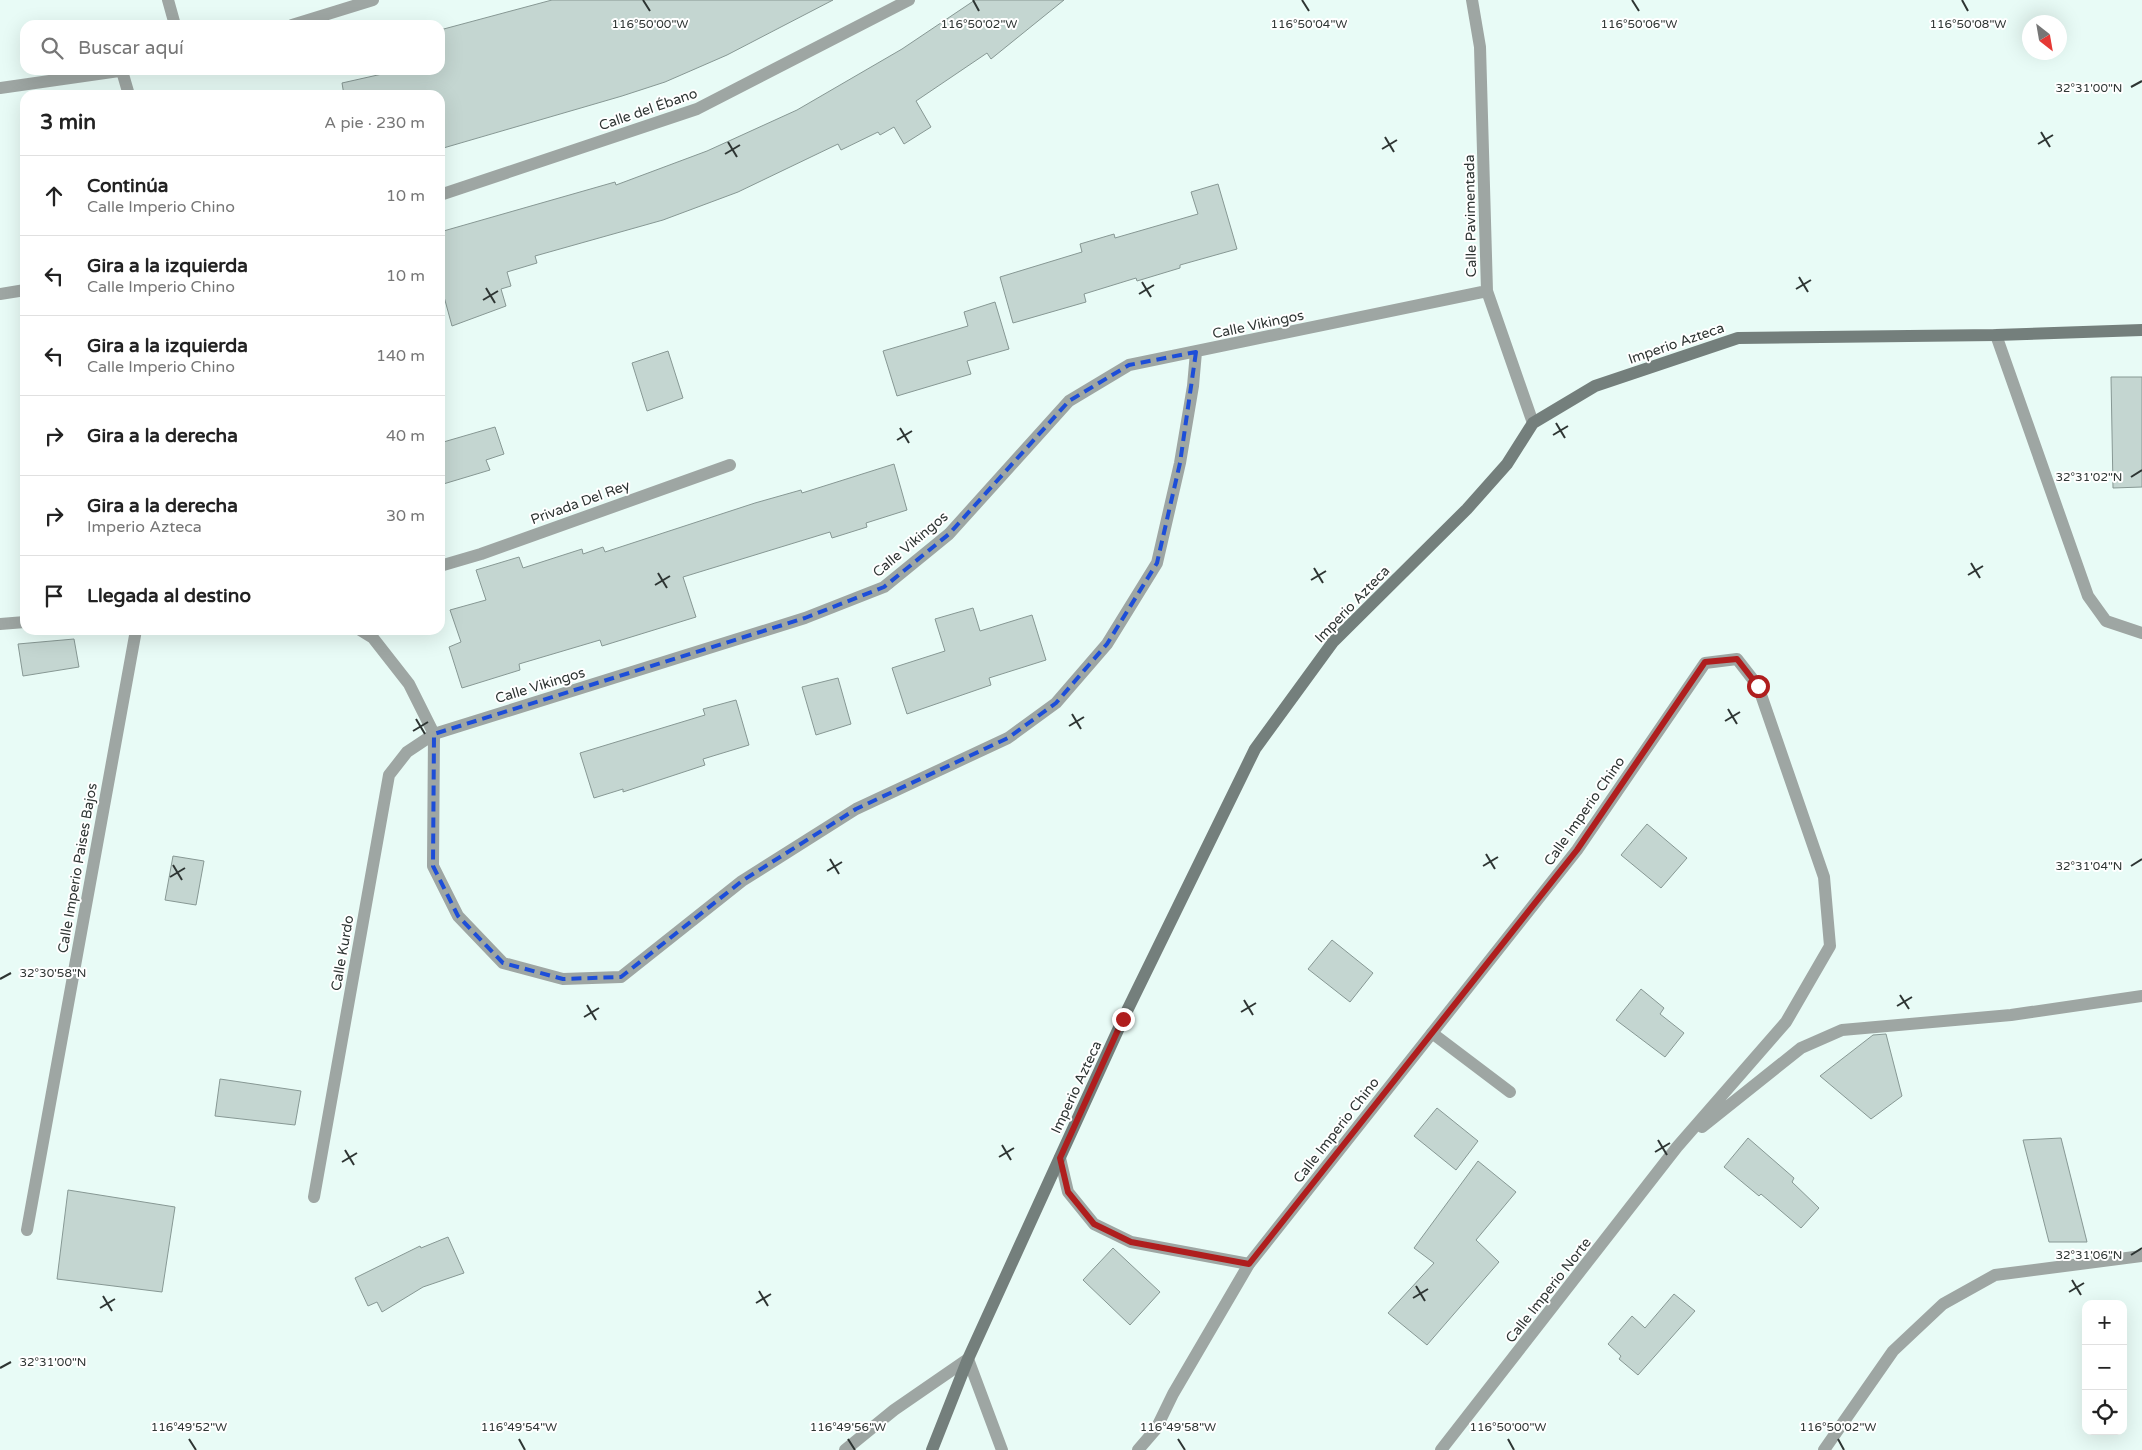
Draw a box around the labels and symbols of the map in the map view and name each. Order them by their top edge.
north arrow [2022,15,2067,60]
text: 116°50'00"W [612,17,688,31]
text: 116°50'02"W [941,17,1017,31]
text: 116°50'04"W [1271,17,1347,31]
text: 116°50'06"W [1601,17,1677,31]
text: 116°50'08"W [1930,17,2006,31]
text: 32°31'00"N [2056,81,2123,95]
street label: Calle del Ébano [597,85,699,134]
street label: Calle Pavimentada [1461,154,1480,278]
street label: Calle Vikingos [1211,306,1306,342]
street label: Imperio Azteca [1626,319,1726,368]
text: 32°31'02"N [2056,470,2123,484]
street label: Privada Del Rey [528,476,633,528]
street label: Calle Vikingos [869,508,952,581]
street label: Imperio Azteca [1311,562,1393,646]
street label: Calle Vikingos [493,664,587,707]
route start [1747,675,1770,698]
street label: Calle Imperio Chino [1540,753,1628,869]
street label: Calle Imperio Paises Bajos [54,781,101,954]
text: 32°31'04"N [2056,859,2123,873]
street label: Calle Kurdo [327,914,358,992]
text: 32°30'58"N [20,966,87,980]
route end [1112,1008,1135,1031]
street label: Imperio Azteca [1048,1038,1105,1136]
street label: Calle Imperio Chino [1290,1074,1383,1187]
street label: Calle Imperio Norte [1502,1234,1595,1346]
text: 32°31'06"N [2056,1248,2123,1262]
text: 32°31'00"N [20,1355,87,1369]
text: 116°49'52"W [151,1420,227,1434]
text: 116°49'54"W [481,1420,557,1434]
text: 116°49'56"W [810,1420,886,1434]
text: 116°49'58"W [1140,1420,1216,1434]
text: 116°50'00"W [1470,1420,1546,1434]
text: 116°50'02"W [1800,1420,1876,1434]

